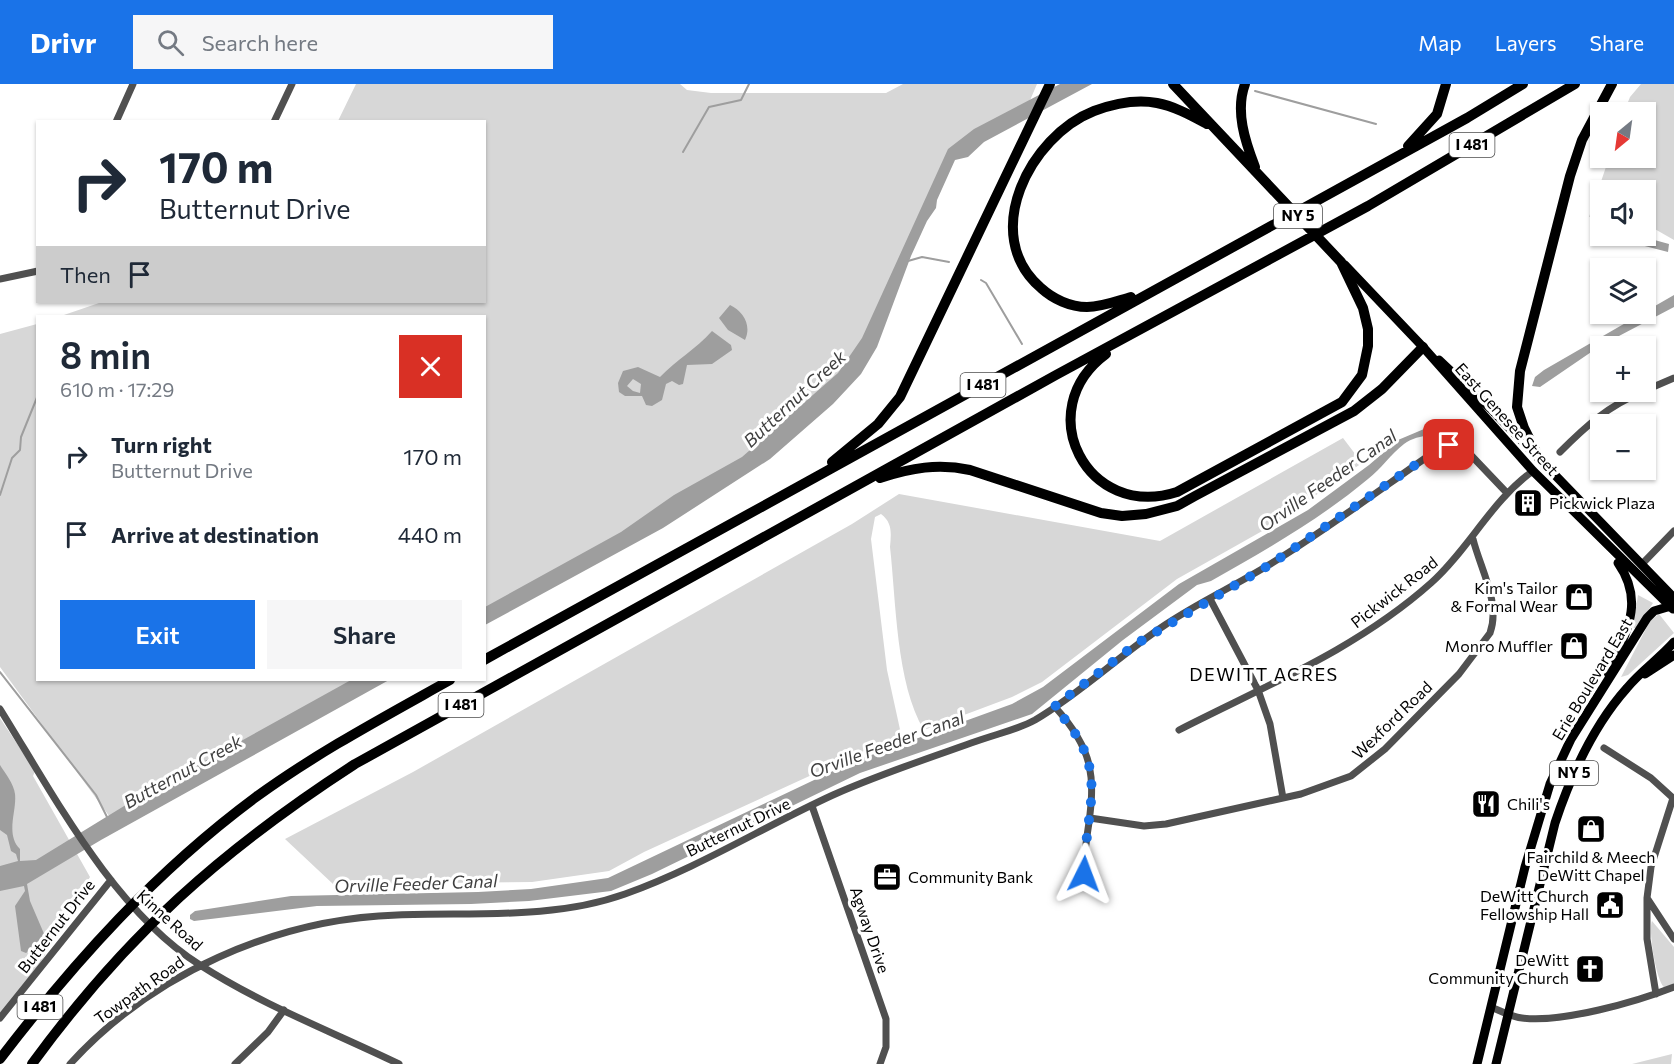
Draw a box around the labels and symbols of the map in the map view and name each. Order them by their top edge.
north arrow [1590,102,1656,168]
road number: I 481 [1450,133,1494,157]
road number: NY 5 [1274,204,1322,228]
water label: Butternut Creek [738,344,851,451]
street label: East Genesee Street [1452,358,1563,479]
road number: I 481 [960,373,1006,397]
pin [1423,419,1474,470]
water label: Orville Feeder Canal [1254,424,1401,536]
building icon: Pickwick Plaza [1512,487,1544,519]
place label: Pickwick Plaza [1549,493,1655,512]
street label: Pickwick Road [1347,552,1441,631]
place label: Kim's Tailor & Formal Wear [1451,578,1559,615]
shop icon: Kim's Tailor & Formal Wear [1563,581,1595,613]
street label: Erie Boulevard East [1548,614,1636,743]
shop icon: Monro Muffler [1558,630,1590,662]
place label: Monro Muffler [1445,636,1554,655]
district label: DEWITT ACRES [1189,663,1339,685]
street label: Wexford Road [1348,677,1435,762]
road number: I 481 [438,693,484,717]
water label: Orville Feeder Canal [806,706,968,782]
water label: Butternut Creek [119,729,247,813]
road number: NY 5 [1550,761,1598,785]
restaurant icon: Chili's [1470,788,1502,820]
street label: Butternut Drive [683,793,793,860]
place label: Chili's [1507,794,1550,813]
shop icon: Fairchild & Meech DeWitt Chapel [1575,813,1607,845]
position arrow [1052,842,1116,906]
place label: Fairchild & Meech DeWitt Chapel [1526,847,1656,884]
office icon: Community Bank [871,861,903,893]
place label: Community Bank [908,867,1033,886]
water label: Orville Feeder Canal [334,869,498,897]
street label: Butternut Drive [13,875,98,976]
street label: Agway Drive [847,884,894,976]
street label: Kinne Road [133,885,207,954]
place label: DeWitt Church Fellowship Hall [1480,886,1589,923]
public building icon: DeWitt Church Fellowship Hall [1594,889,1626,921]
place label: DeWitt Community Church [1428,950,1569,987]
street label: Towpath Road [90,952,187,1028]
church icon: DeWitt Community Church [1574,953,1606,985]
road number: I 481 [18,995,63,1019]

